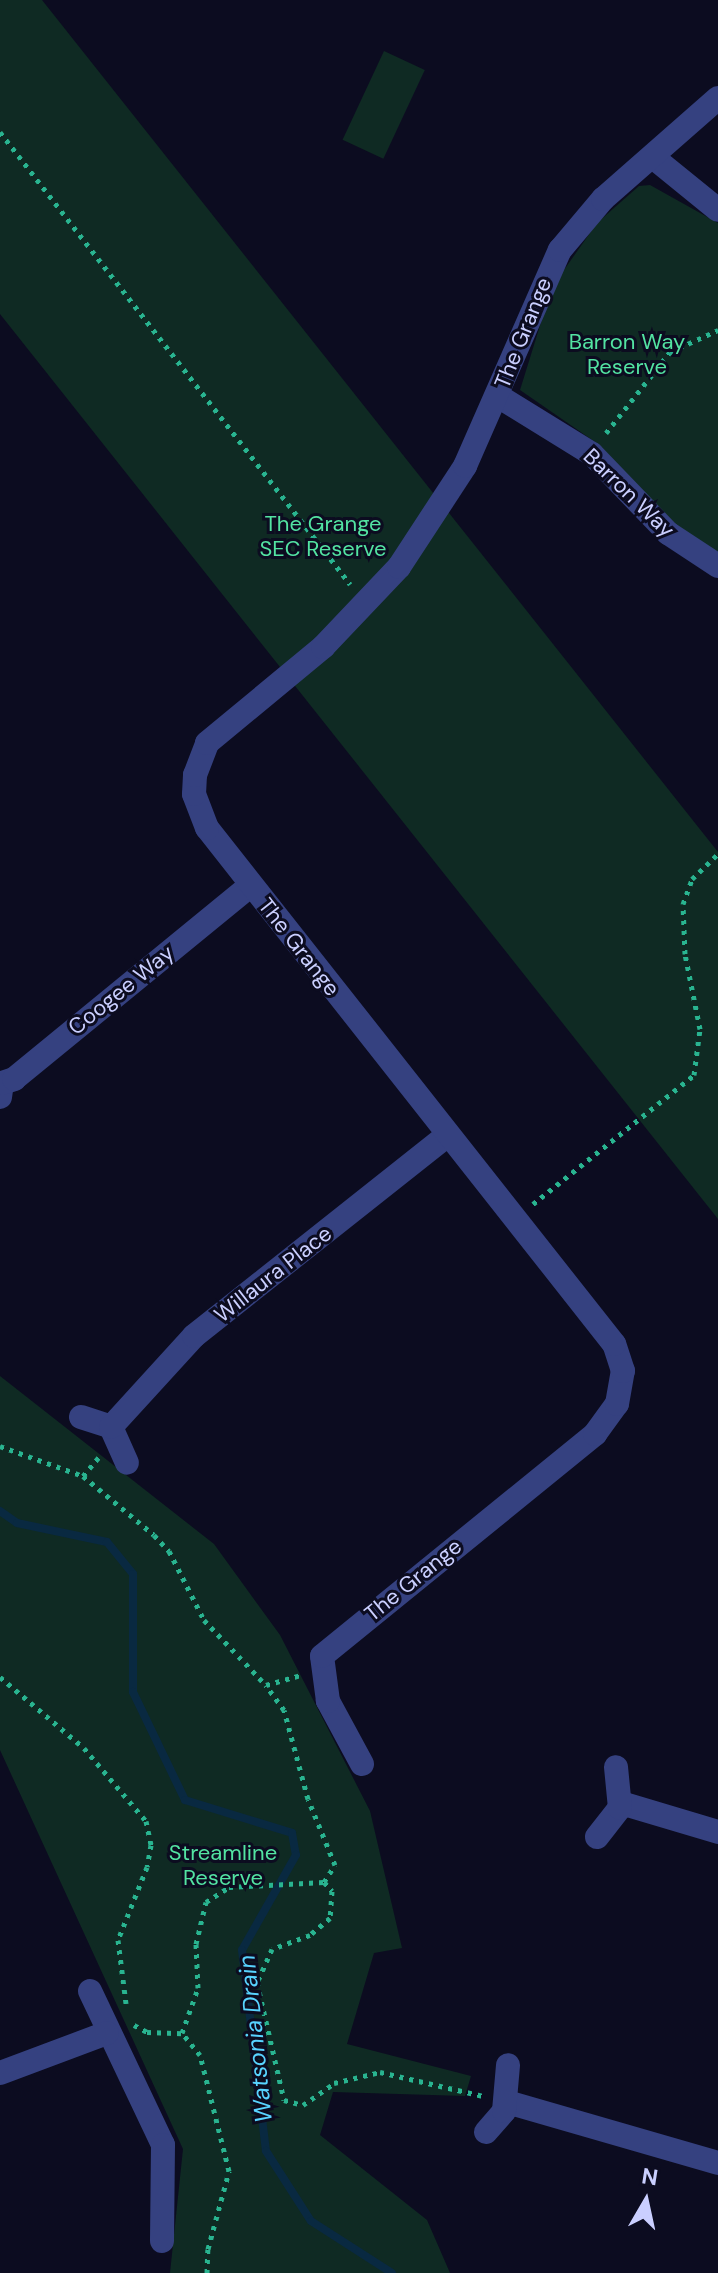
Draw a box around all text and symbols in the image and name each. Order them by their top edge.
street label: The Grange [489,274,557,392]
park label: Barron Way Reserve [569,328,685,380]
street label: Barron Way [578,443,680,543]
park label: The Grange SEC Reserve [260,510,386,562]
street label: The Grange [253,893,345,1001]
street label: Coogee Way [63,939,179,1041]
street label: Willaura Place [209,1220,337,1328]
street label: The Grange [359,1533,467,1627]
park label: Streamline Reserve [169,1839,277,1890]
water label: Watsonia Drain [232,1954,278,2124]
north arrow [606,2161,686,2241]
text: N [640,2161,660,2192]

